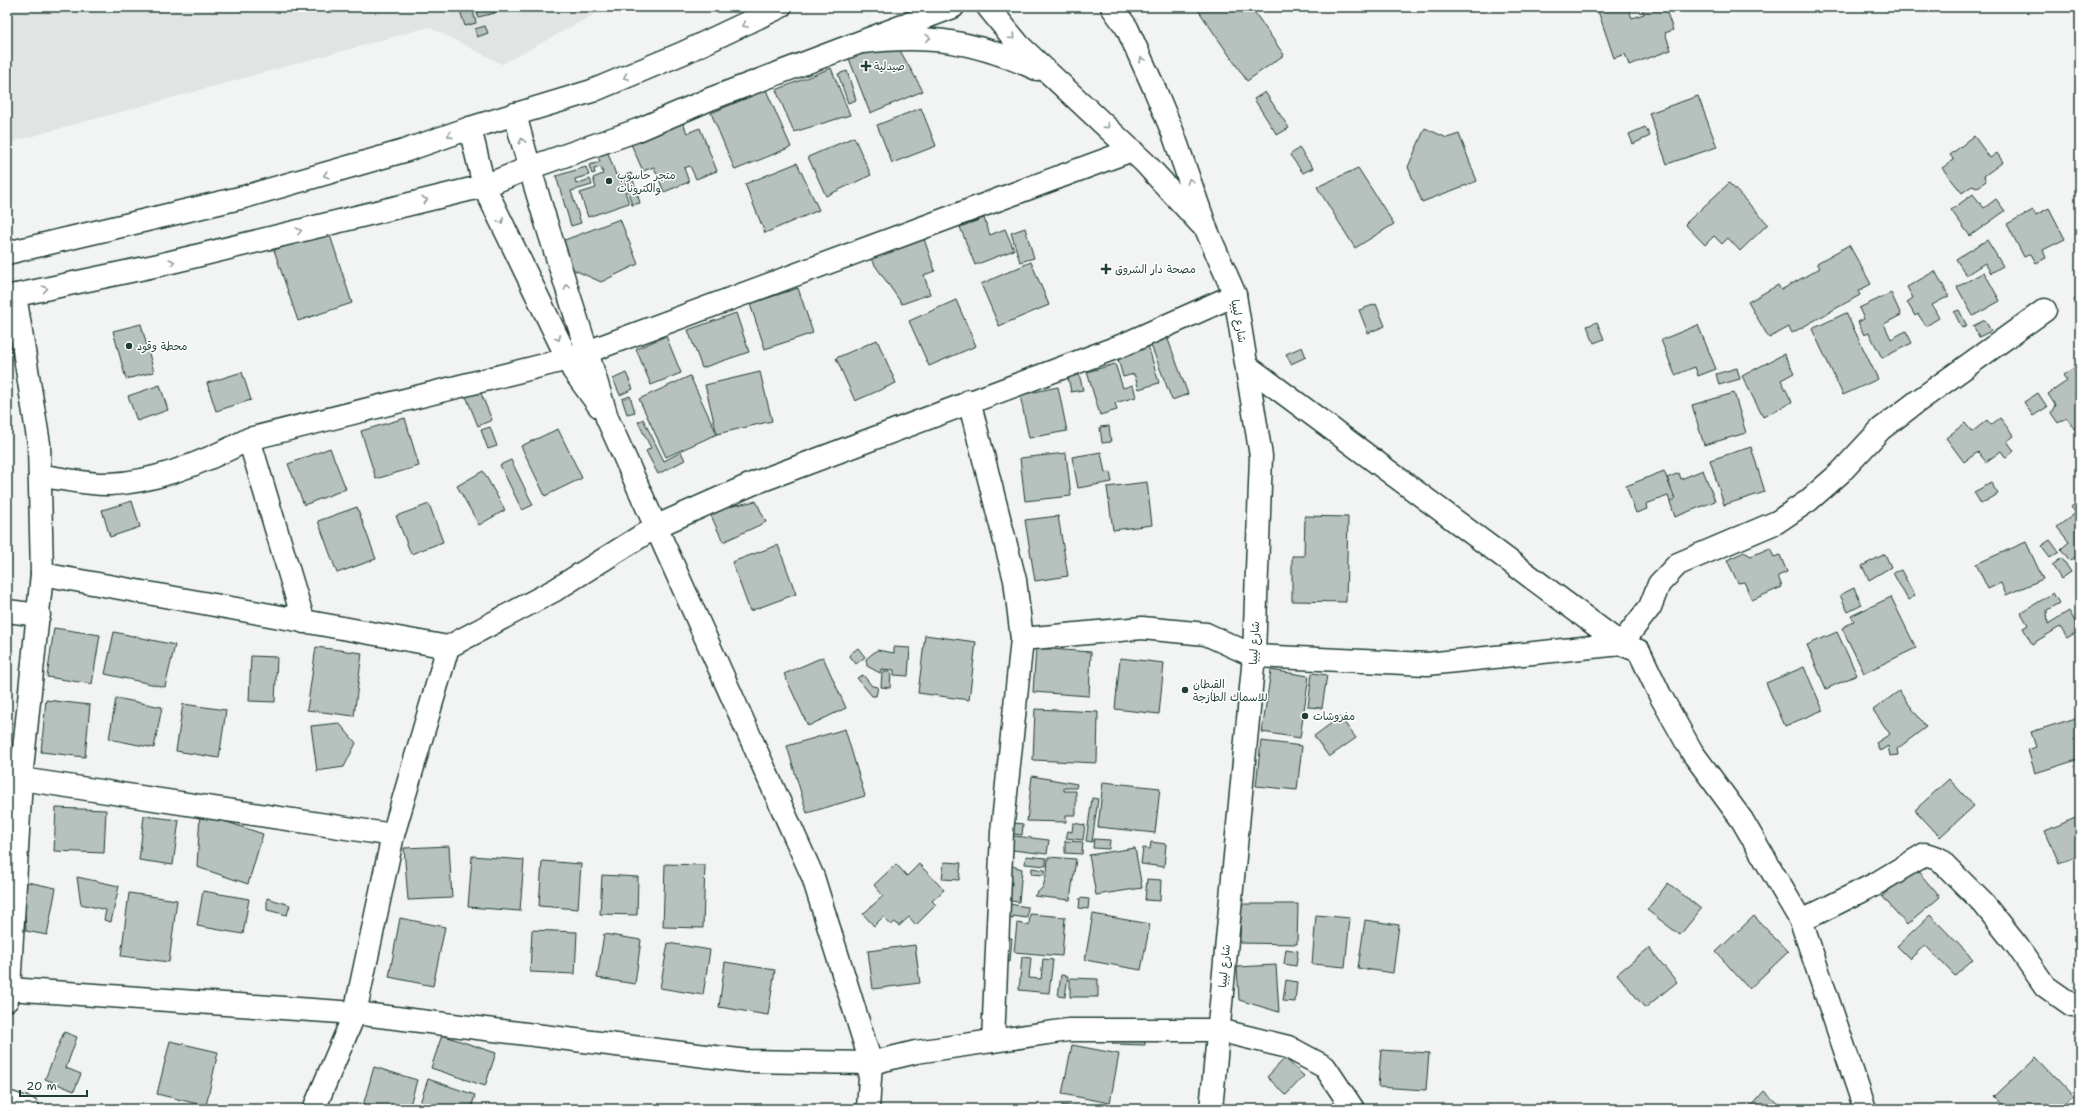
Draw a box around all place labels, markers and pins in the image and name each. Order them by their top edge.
place label: صيدلية [874,59,905,74]
marker: صيدلية [861,61,871,71]
place label: متجر حاسوب والكترونات [617,168,676,196]
marker: متجر حاسوب والكترونات [604,176,614,186]
place label: مصحة دار الشروق [1115,262,1196,277]
marker: مصحة دار الشروق [1100,263,1112,275]
place label: محطة وقود [137,339,187,354]
marker: محطة وقود [124,341,134,351]
place label: القبطان للاسماك الطازجة [1193,677,1268,705]
marker: القبطان للاسماك الطازجة [1180,685,1190,695]
place label: مفروشات [1313,709,1355,724]
marker: مفروشات [1300,711,1310,721]

